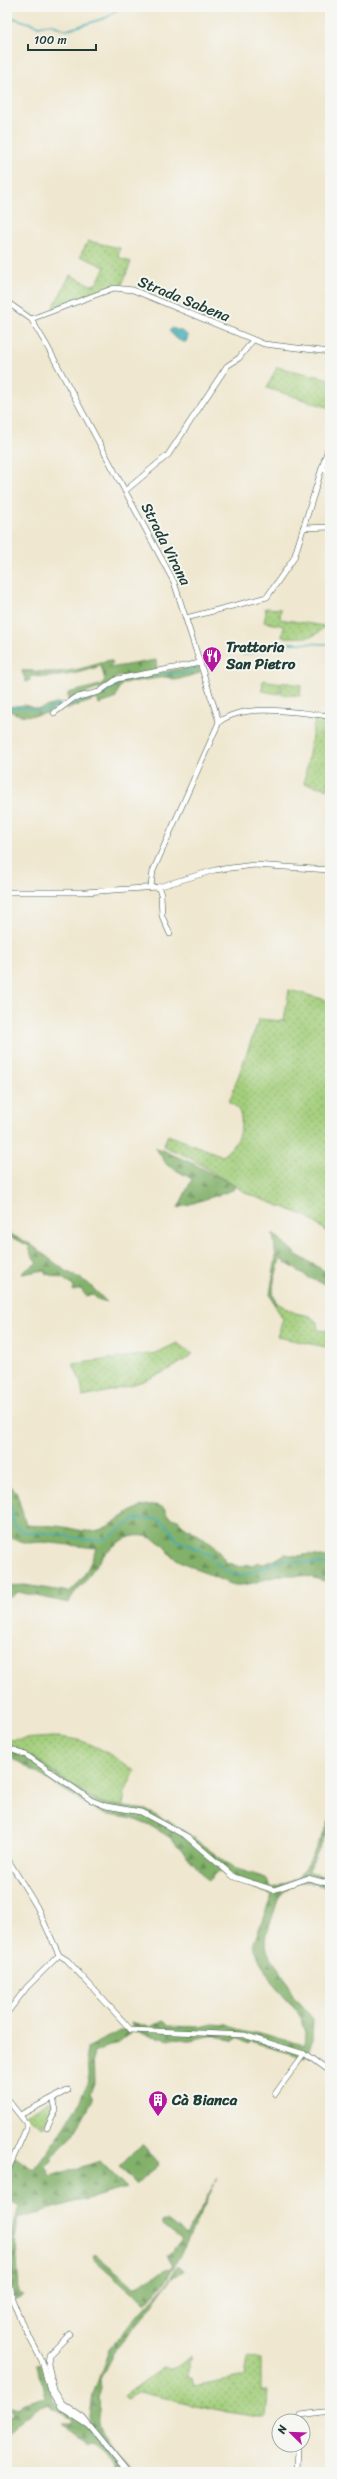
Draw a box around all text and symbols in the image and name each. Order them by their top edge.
scale bar [28,26,96,52]
text: 100 m [34,29,67,51]
street label: Strada Sabena [134,269,234,329]
street label: Strada Virana [134,498,198,591]
place label: Trattoria San Pietro [225,634,296,677]
restaurant icon: Trattoria San Pietro [201,645,223,673]
place label: Cà Bianca [171,2087,238,2113]
building icon: Cà Bianca [147,2089,169,2117]
north arrow [271,2413,311,2453]
text: N [272,2422,293,2437]

